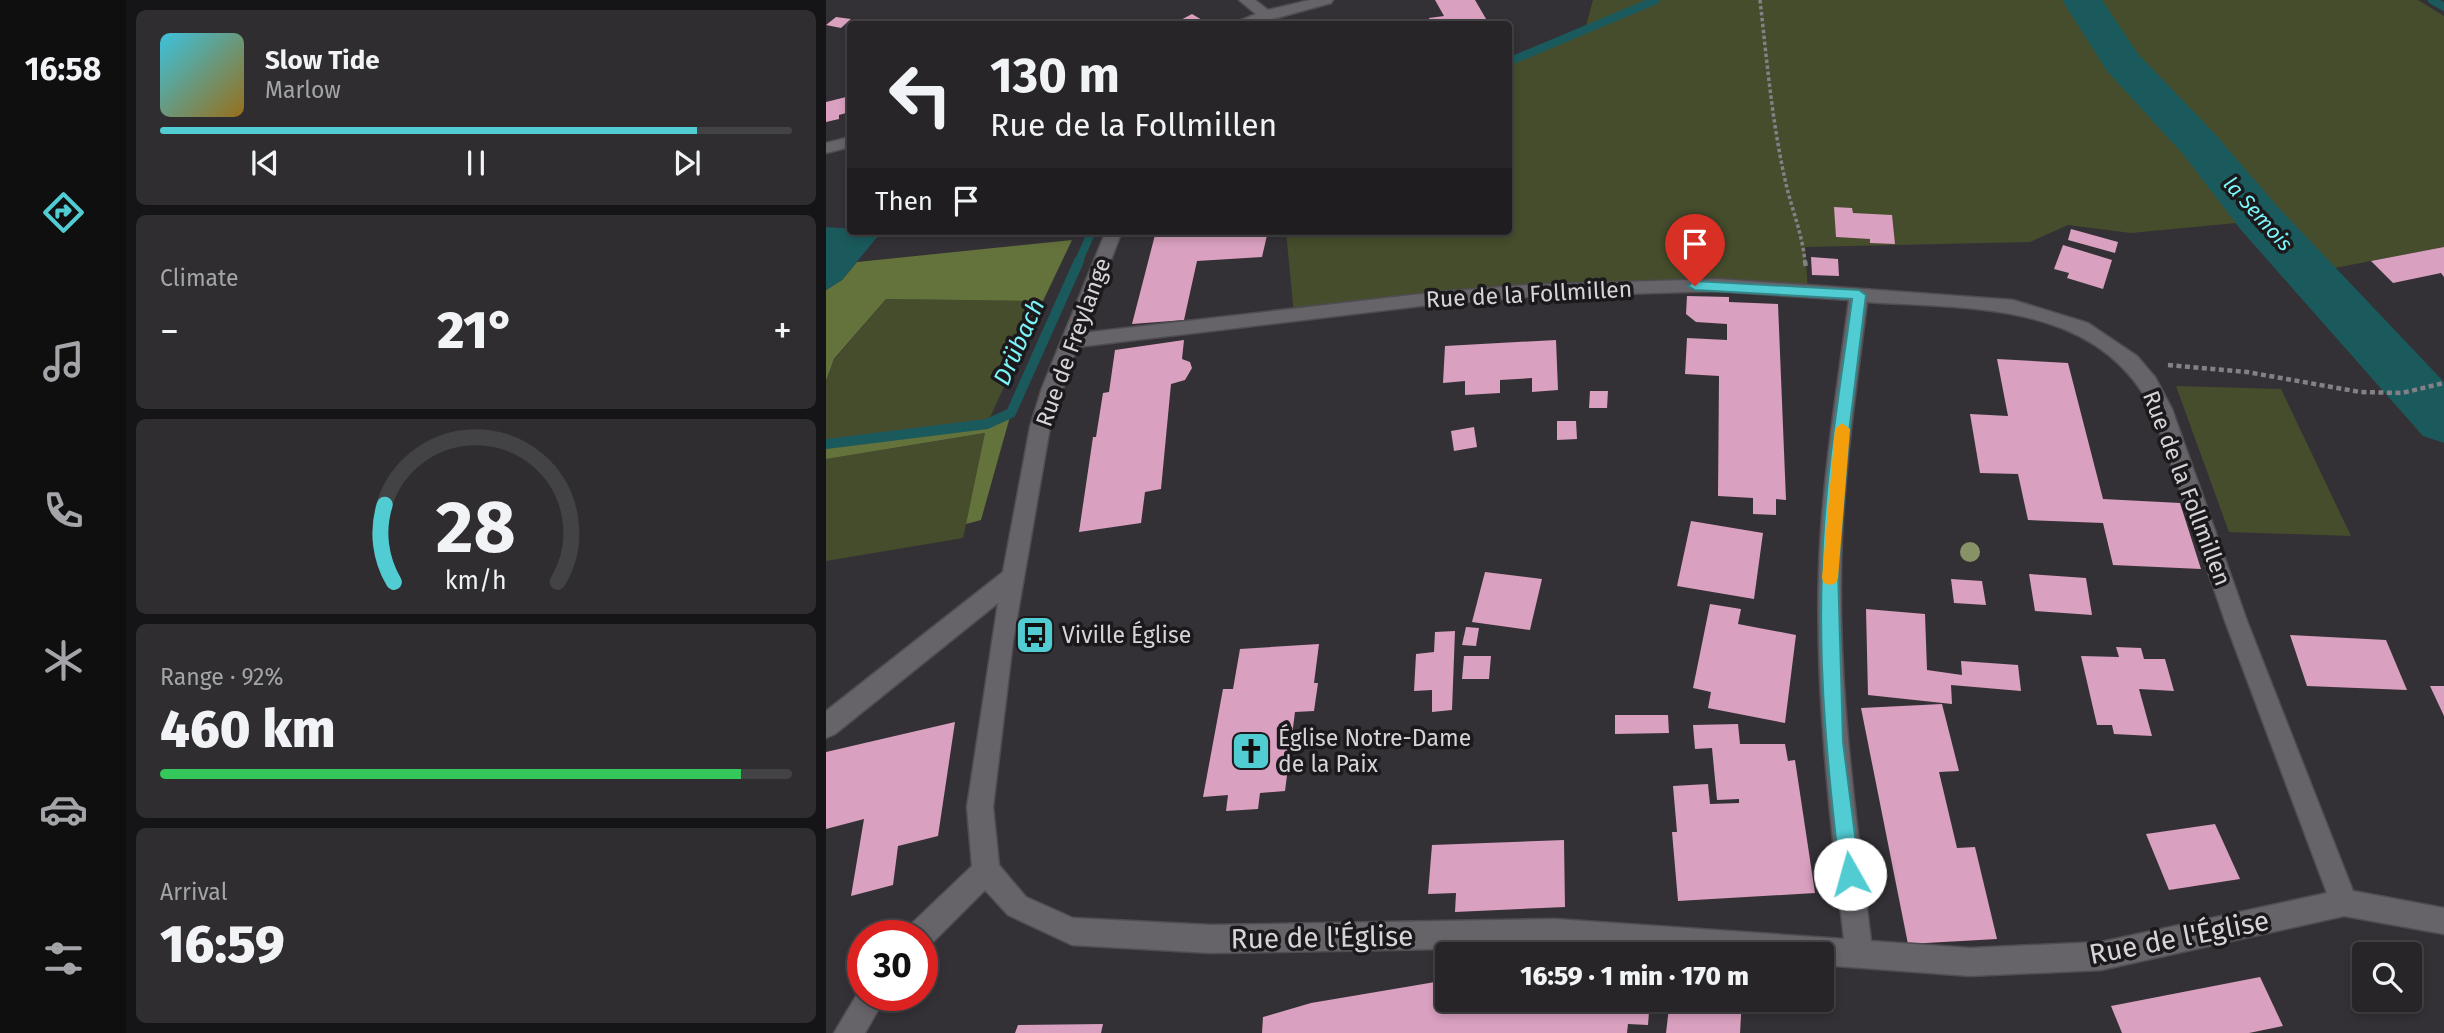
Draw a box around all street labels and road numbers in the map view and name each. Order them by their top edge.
street label: Rue de Freylange [1029,254,1117,430]
street label: Rue de la Follmillen [1425,275,1633,313]
street label: Rue de la Follmillen [2137,387,2237,589]
street label: Rue de l'Église [2086,904,2272,971]
street label: Rue de l'Église [1230,919,1414,956]

